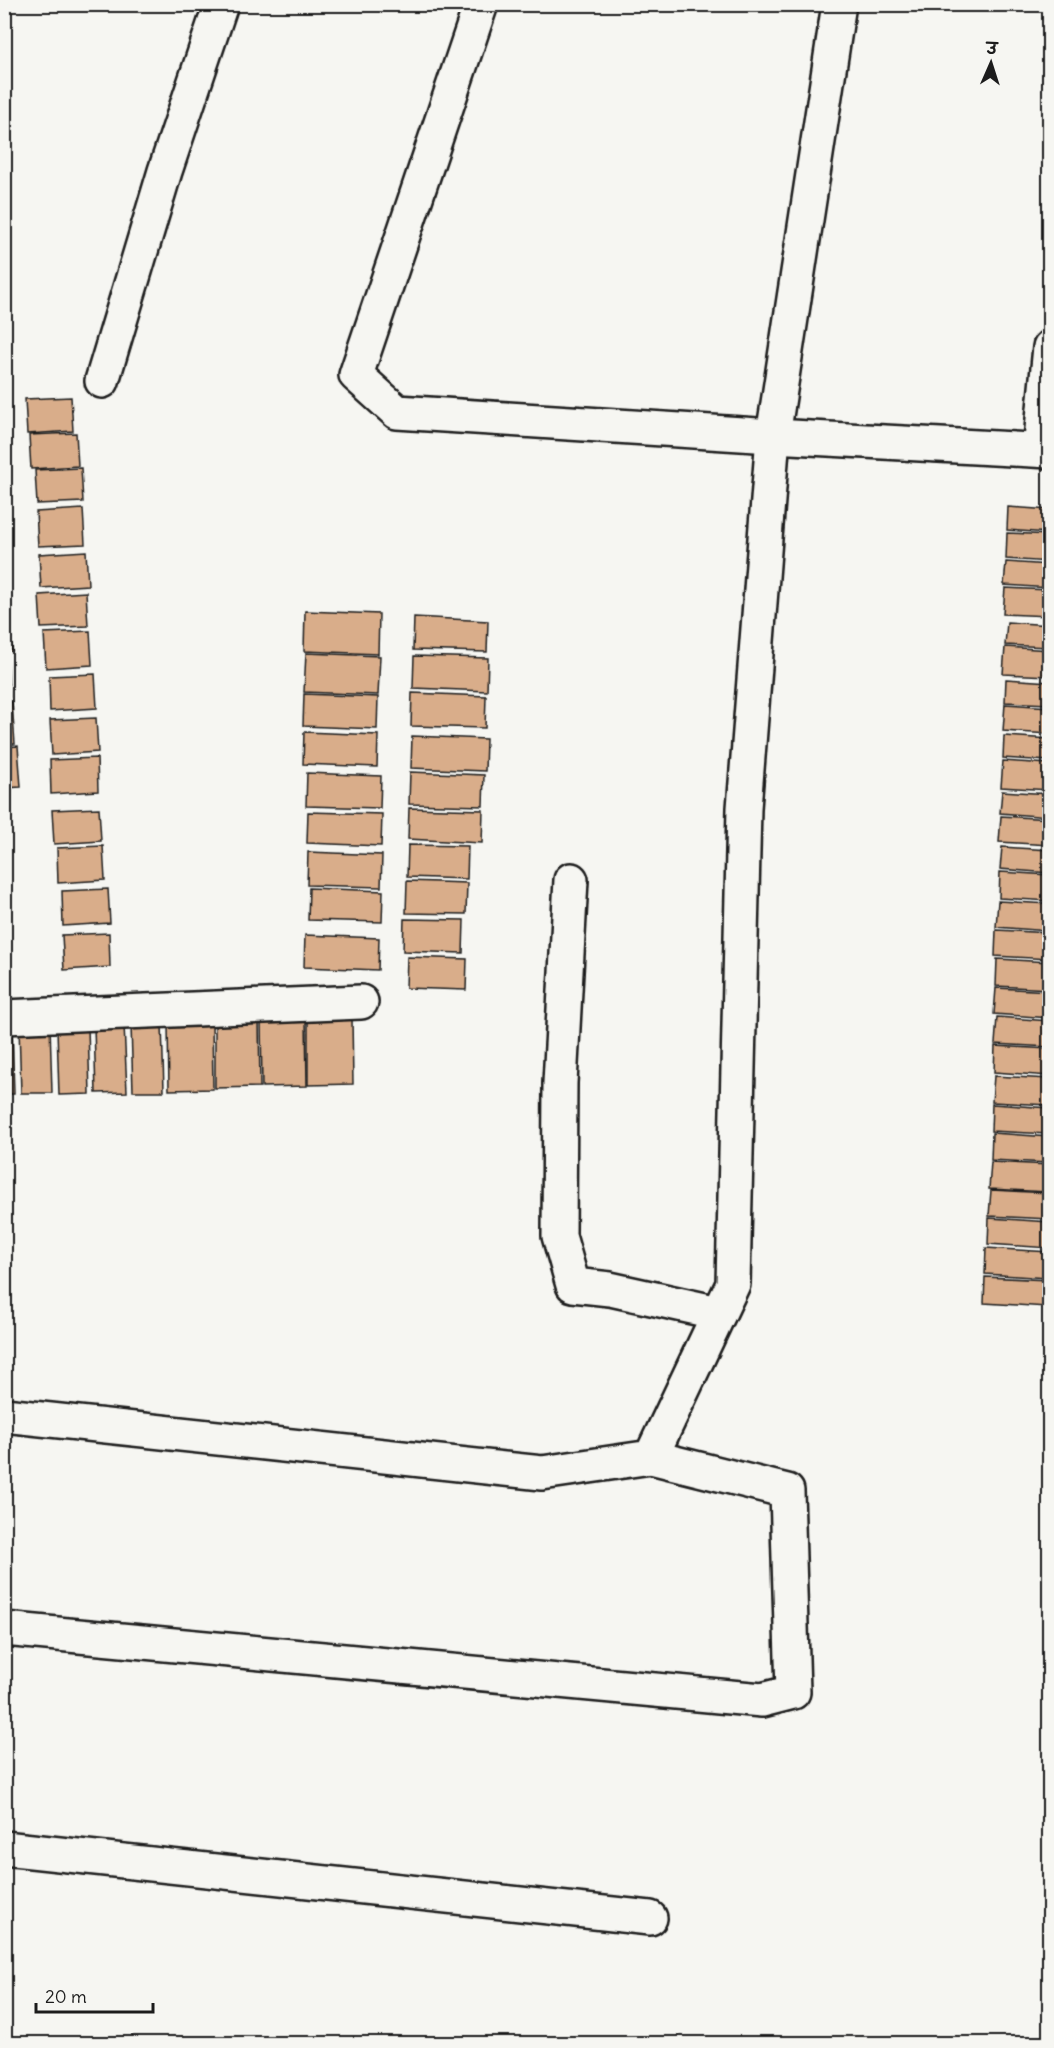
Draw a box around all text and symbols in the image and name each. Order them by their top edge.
north arrow [961,33,1021,93]
text: उ [984,38,999,58]
scale bar [36,1976,153,2014]
text: 20 m [45,1985,87,2008]

